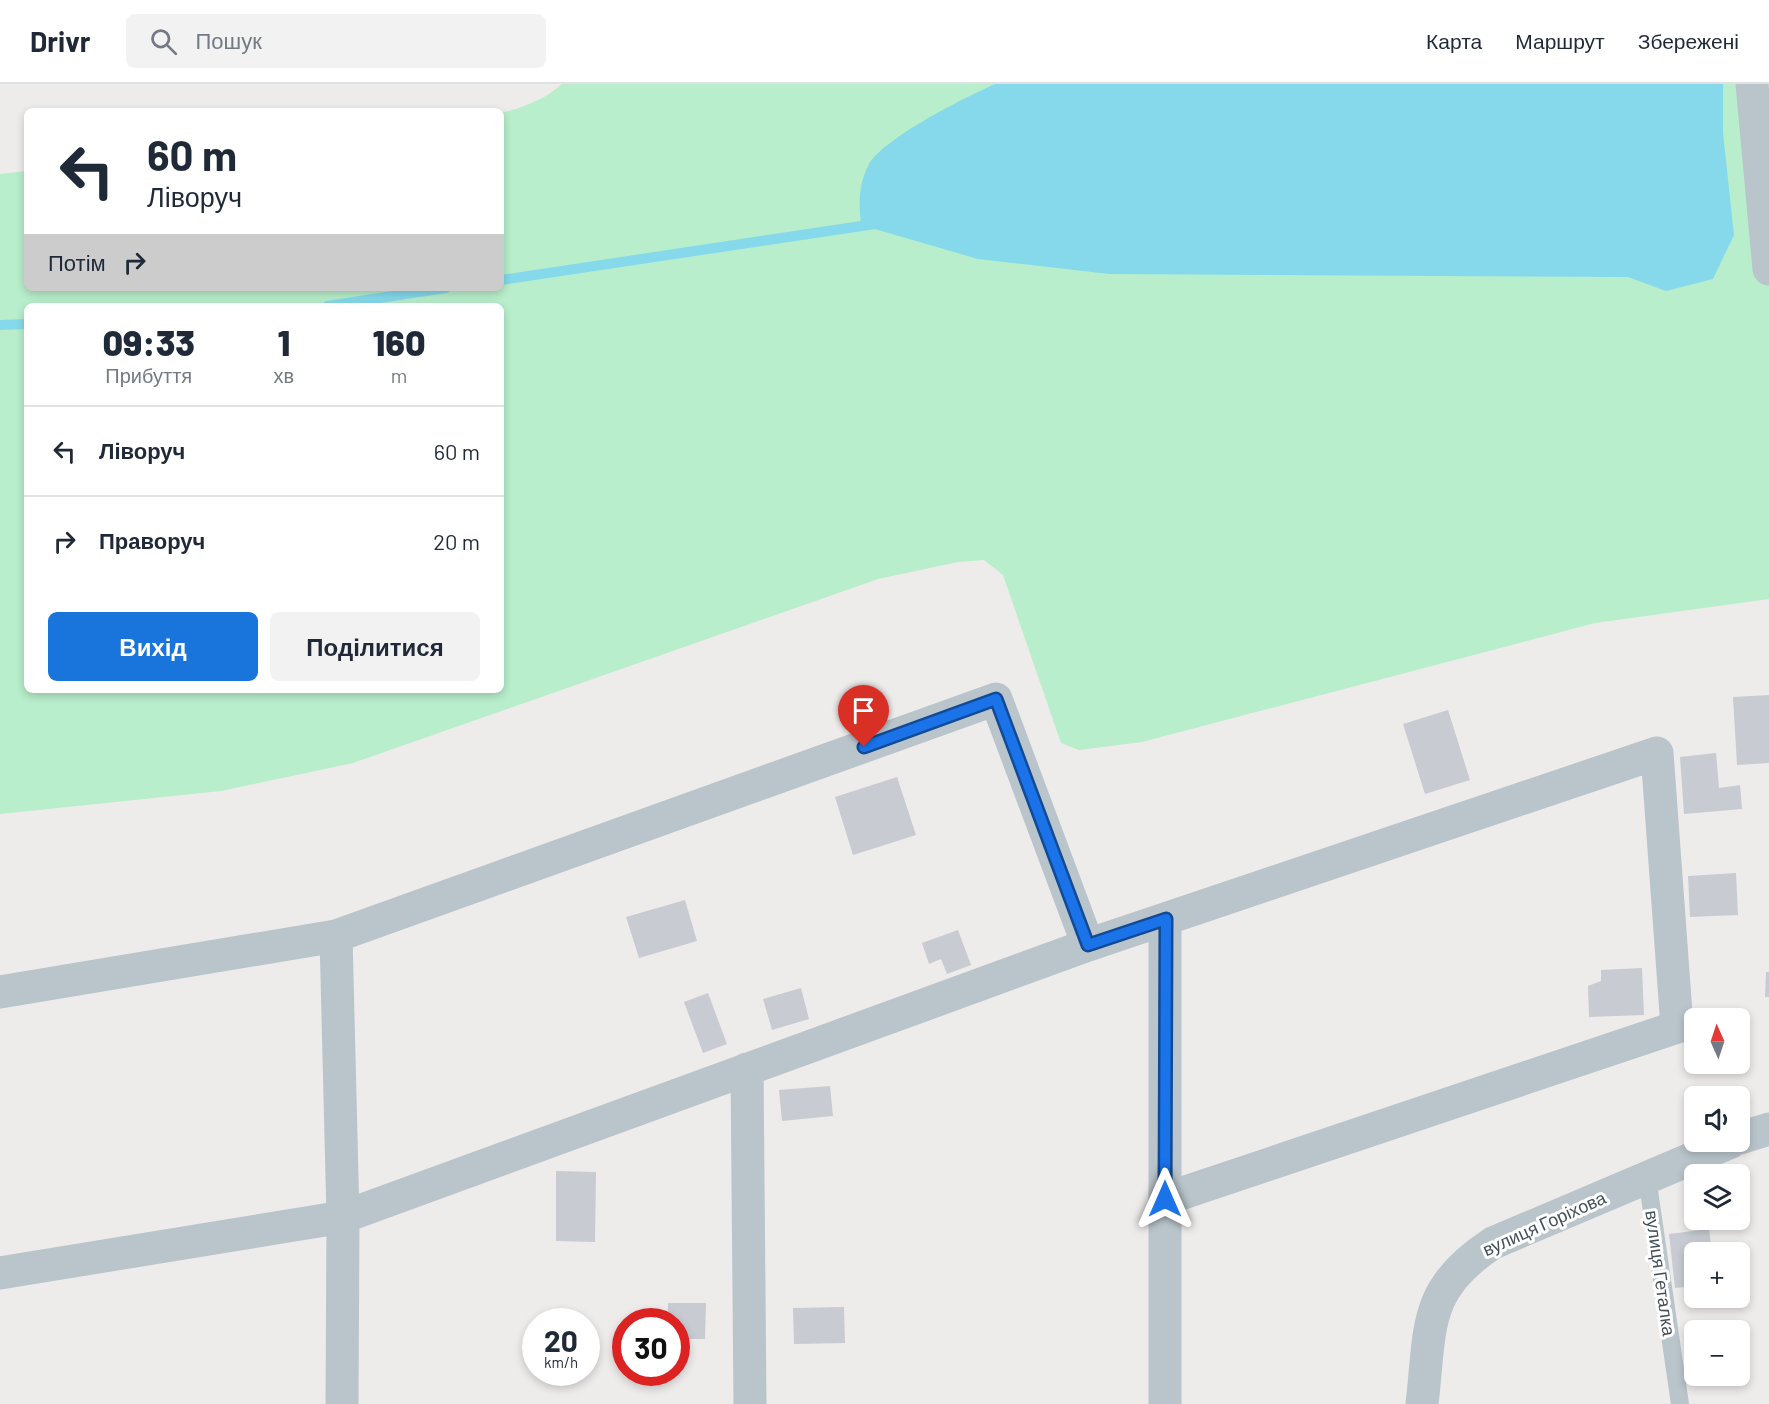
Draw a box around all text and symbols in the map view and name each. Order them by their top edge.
search box [126,14,546,68]
text: Drivr [30,24,90,58]
icon: search [147,25,180,58]
text: Пошук [195,27,262,53]
text: Карта [1426,28,1482,53]
text: Маршрут [1515,28,1605,53]
text: Збережені [1638,28,1739,53]
text: 60 m [147,129,237,179]
icon: left [48,132,126,210]
text: Ліворуч [147,180,242,212]
icon: right [118,246,151,279]
text: Потім [48,249,106,275]
text: 09:33 [102,320,195,363]
text: 1 [277,320,290,363]
text: 160 [373,320,426,363]
text: Прибуття [105,363,192,387]
text: хв [274,363,294,387]
text: m [391,363,407,387]
icon: left [48,435,81,468]
text: Ліворуч [99,437,185,463]
text: 60 m [434,438,480,464]
icon: right [48,525,81,558]
text: Праворуч [99,527,205,553]
text: 20 m [433,528,480,554]
button: Вихід [48,612,258,681]
button: Поділитися [270,612,480,681]
pin [838,685,889,747]
icon: arrive [847,694,880,727]
north arrow [1684,1008,1750,1074]
map controls [1684,1008,1750,1386]
button: sound [1684,1086,1750,1152]
button: layers [1684,1164,1750,1230]
position arrow [1133,1167,1197,1231]
street label: вулиця Горіхова [1479,1186,1610,1260]
street label: вулиця Геталка [1641,1209,1681,1338]
button: + [1684,1242,1750,1308]
speed limit sign: 30 [612,1308,690,1386]
button: − [1684,1320,1750,1386]
text: 20 [544,1322,578,1358]
text: km/h [544,1353,578,1371]

